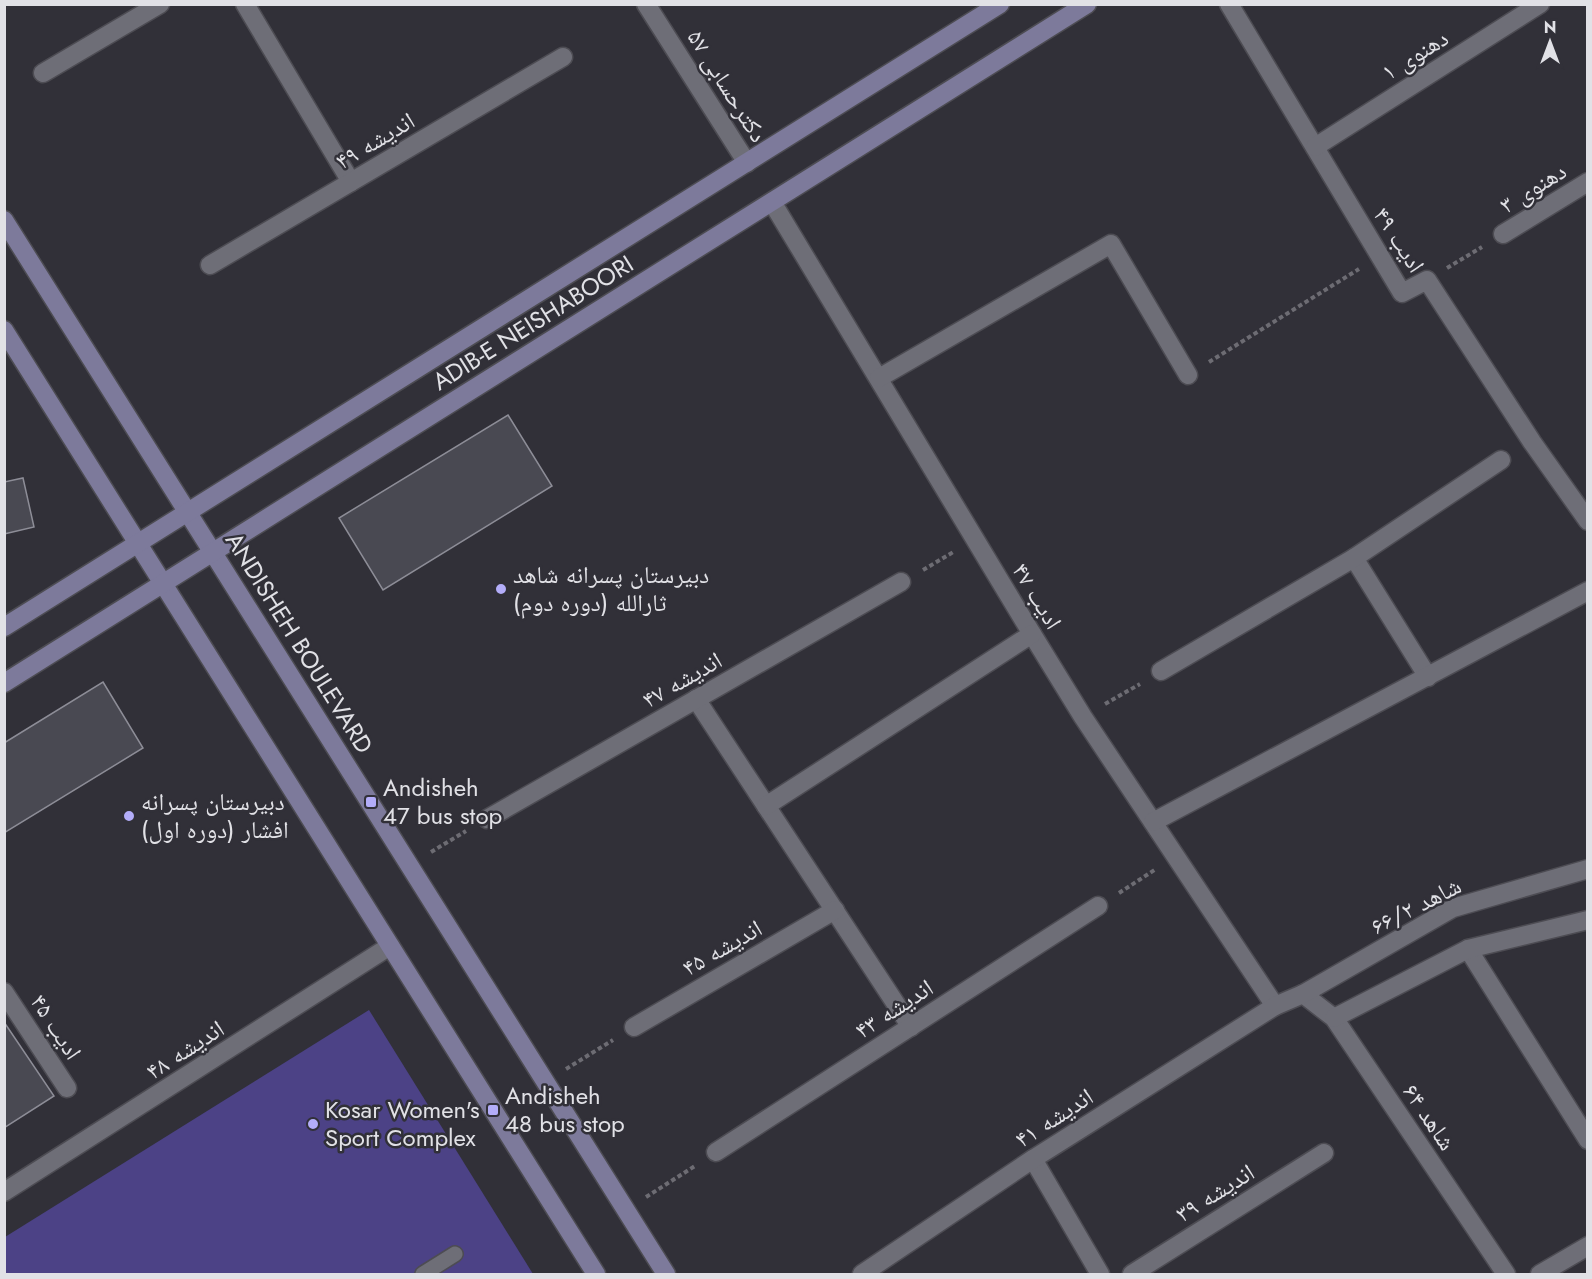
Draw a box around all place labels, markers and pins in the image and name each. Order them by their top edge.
place label: دبیرستان پسرانه شاهد ثارالله (دوره دوم) [513,557,709,620]
marker: دبیرستان پسرانه شاهد ثارالله (دوره دوم) [494,582,508,596]
place label: Andisheh 47 bus stop [383,770,502,833]
place label: دبیرستان پسرانه افشار (دوره اول) [141,784,289,847]
marker: Andisheh 47 bus stop [364,795,378,809]
marker: دبیرستان پسرانه افشار (دوره اول) [122,809,136,823]
place label: Andisheh 48 bus stop [505,1078,625,1141]
place label: Kosar Women's Sport Complex [325,1092,480,1155]
marker: Andisheh 48 bus stop [486,1103,500,1117]
marker: Kosar Women's Sport Complex [306,1117,320,1131]

